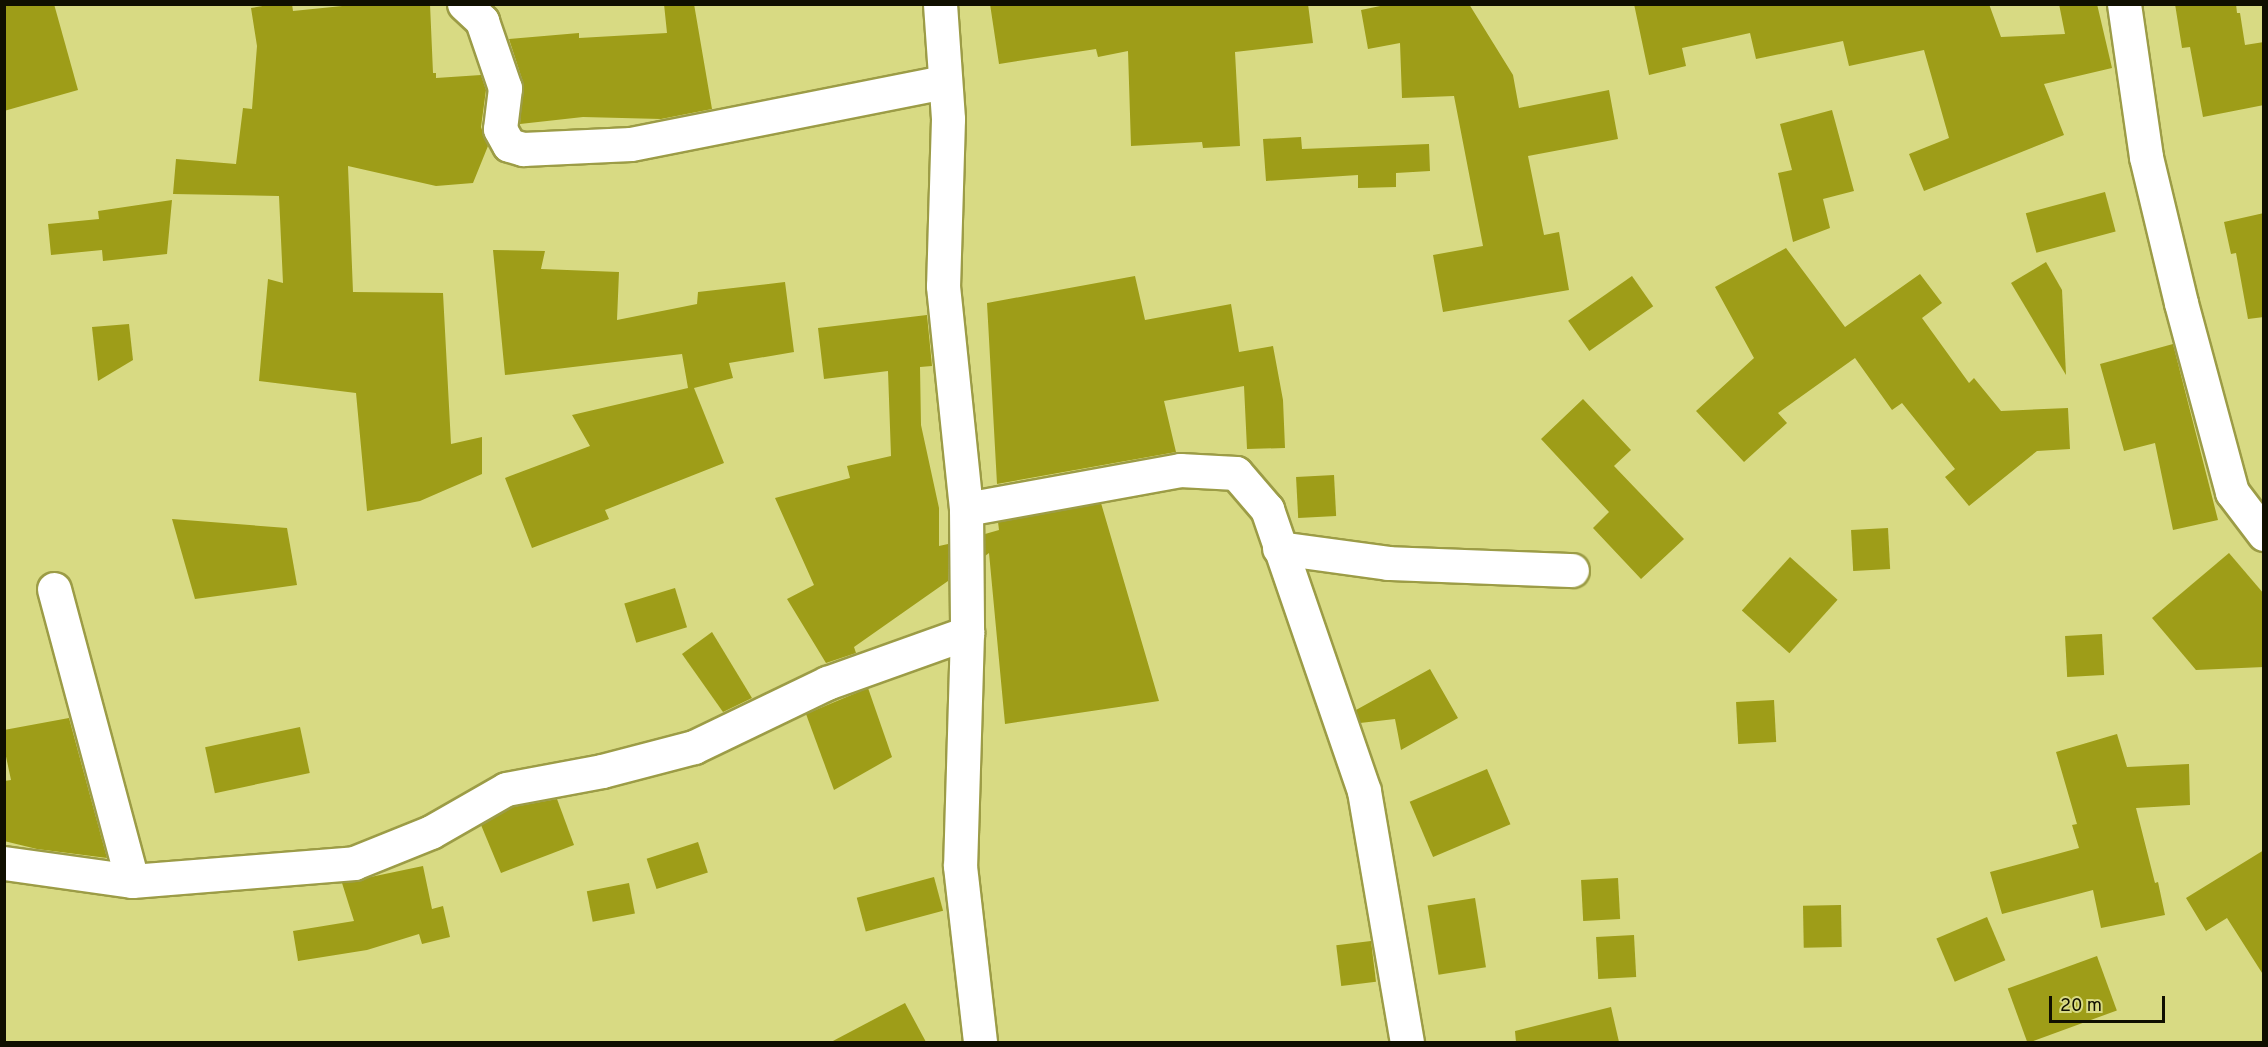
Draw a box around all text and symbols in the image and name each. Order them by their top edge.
scale bar [2052,984,2168,1022]
text: 20 m [2060,995,2102,1018]

